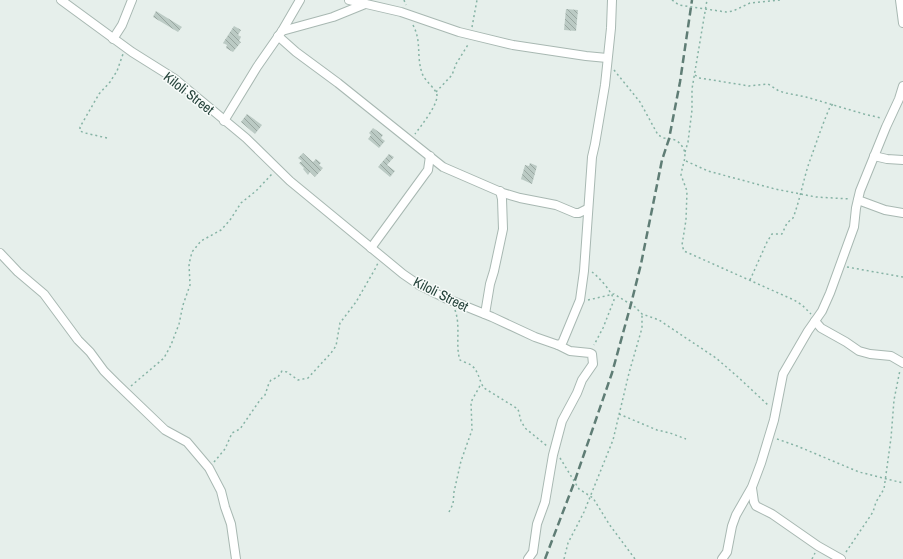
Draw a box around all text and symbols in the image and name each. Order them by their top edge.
street label: Kiloli Street [160,68,218,118]
street label: Kiloli Street [410,273,472,315]

